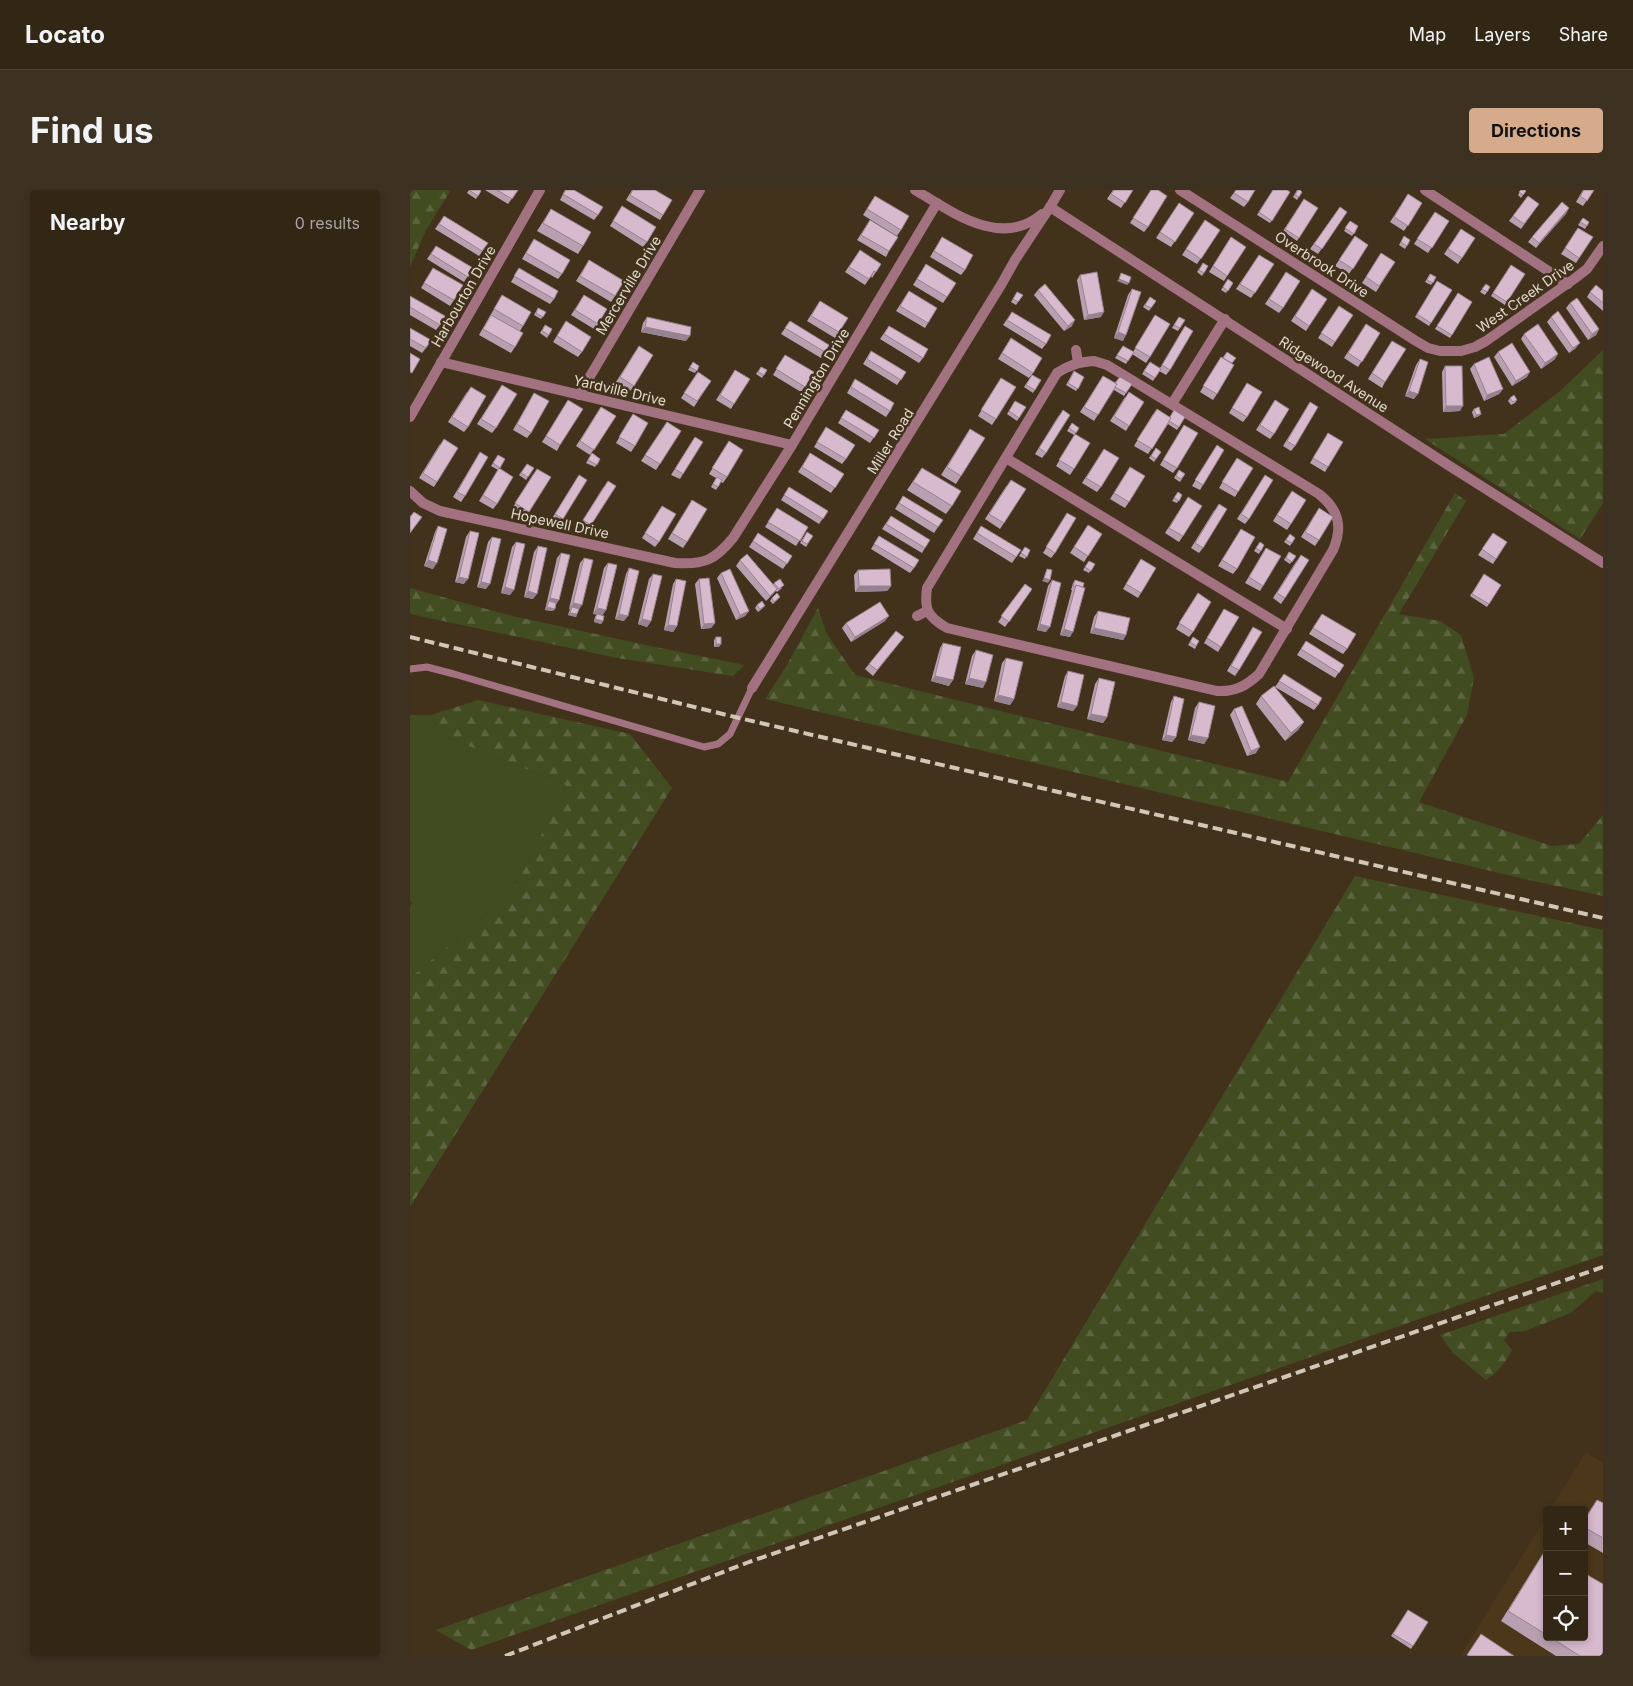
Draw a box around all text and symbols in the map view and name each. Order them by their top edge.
text: Locato [25,20,105,49]
text: Map [1409,24,1446,45]
text: Layers [1474,24,1531,45]
text: Share [1559,24,1608,45]
button: Directions [1469,108,1603,153]
text: Find us [30,109,154,151]
text: Nearby [50,210,125,235]
text: 0 results [295,213,360,233]
street label: Overbrook Drive [1272,227,1372,301]
street label: Mercerville Drive [592,232,664,338]
street label: Harbourton Drive [427,242,499,350]
street label: West Creek Drive [1473,256,1577,336]
street label: Pennington Drive [779,325,853,431]
street label: Ridgewood Avenue [1276,332,1392,416]
street label: Yardville Drive [572,371,668,409]
street label: Miller Road [863,405,917,477]
street label: Hopewell Drive [509,504,611,542]
map controls [1543,1506,1588,1641]
button: + [1543,1506,1588,1551]
button: − [1543,1551,1588,1596]
button: locate [1543,1596,1588,1641]

